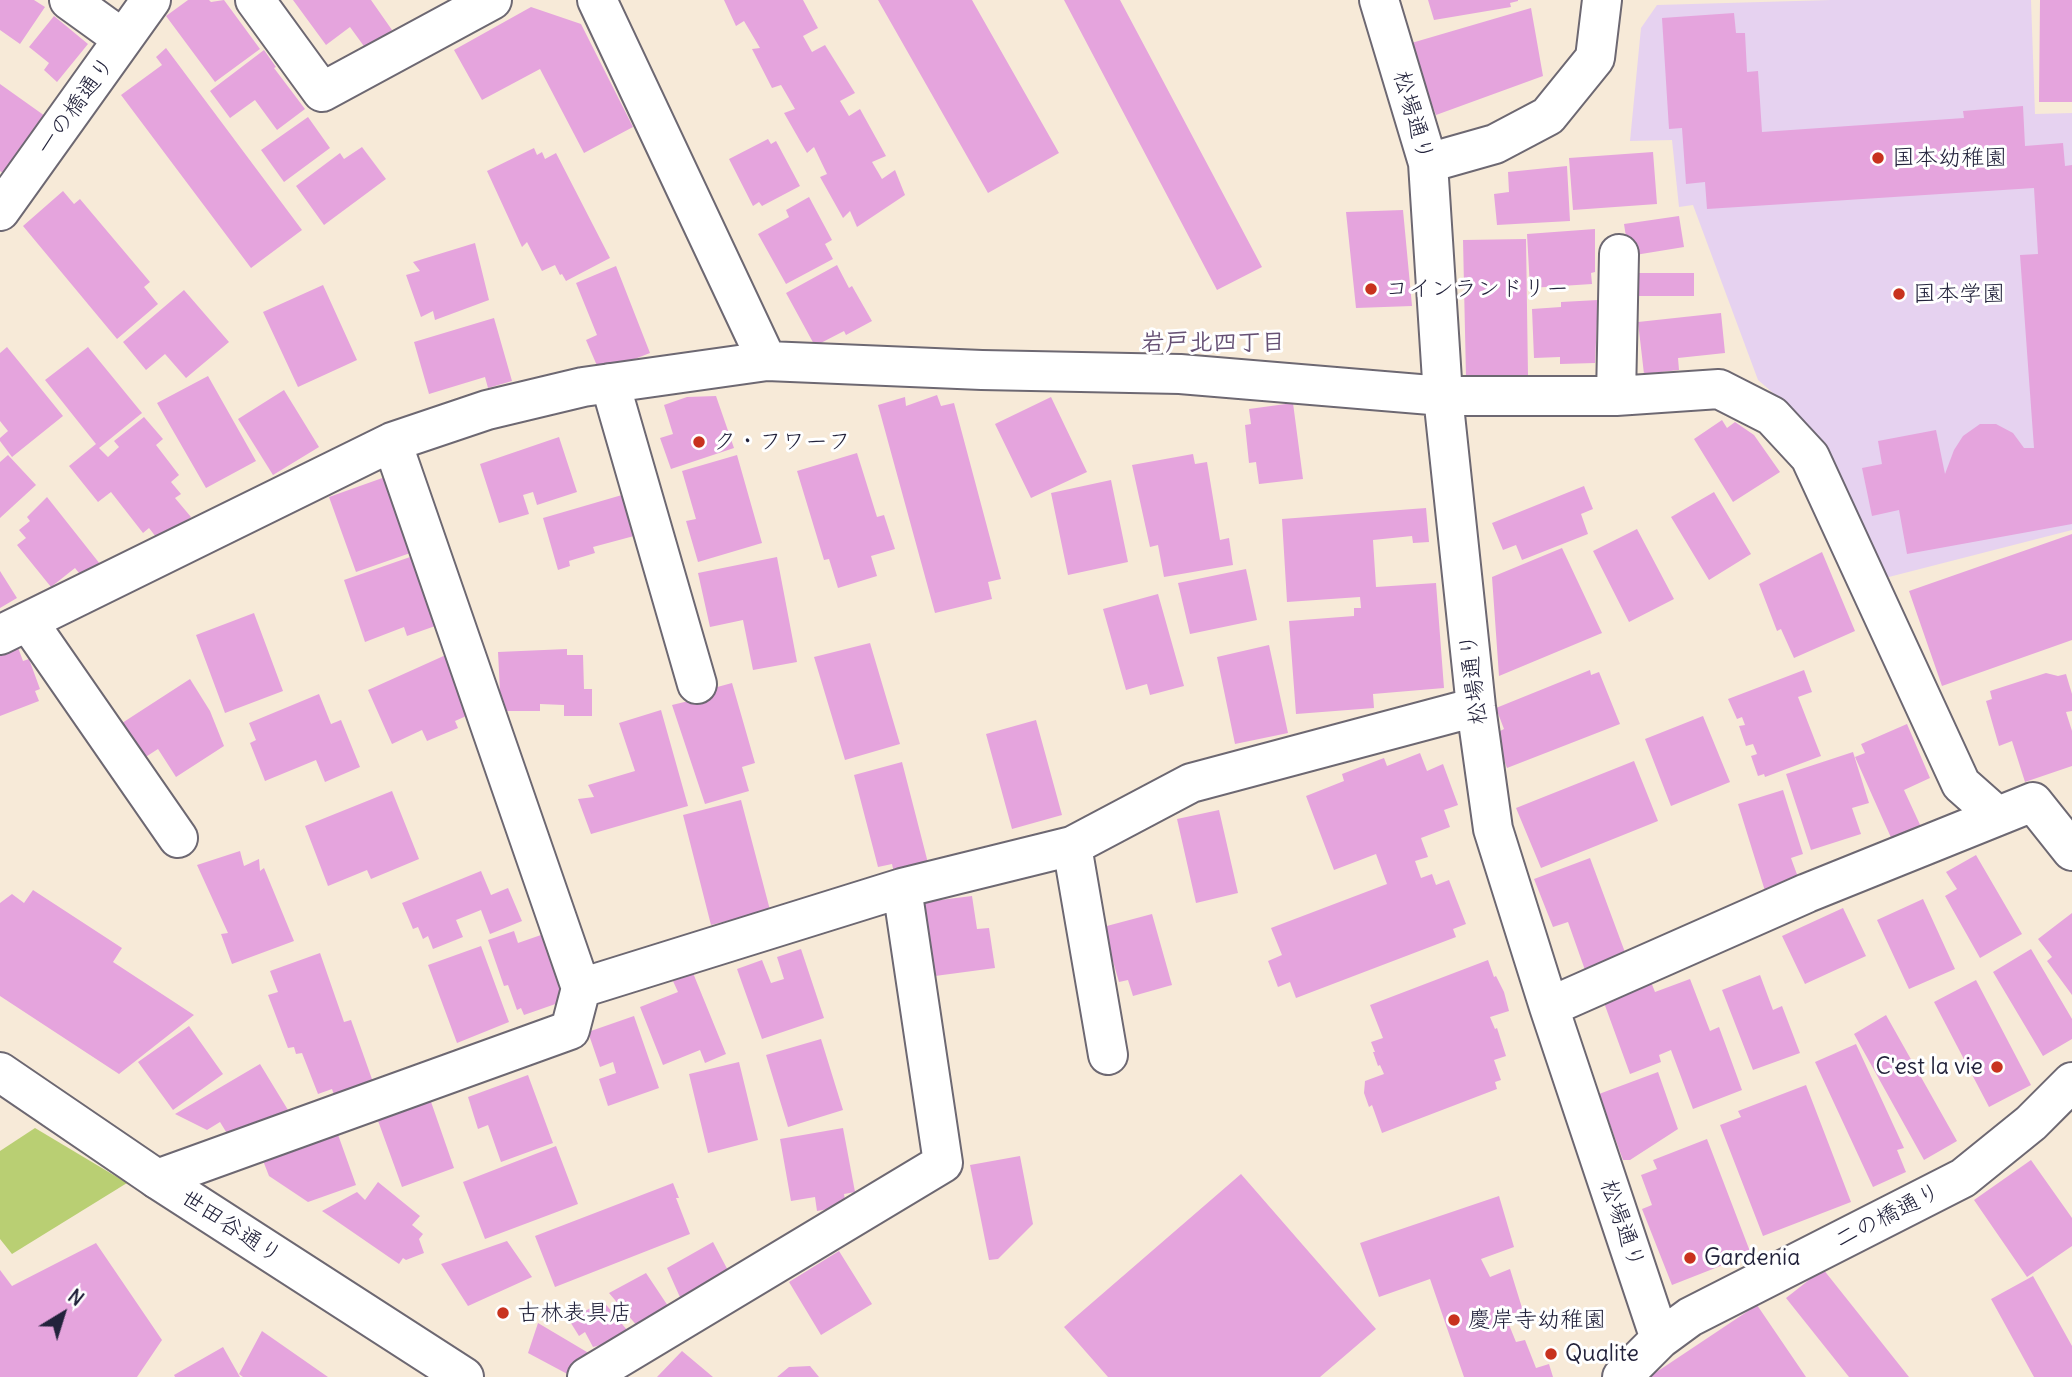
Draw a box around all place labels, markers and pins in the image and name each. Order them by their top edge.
place label: 国本幼稚園 [1892,144,2007,172]
marker: 国本幼稚園 [1870,150,1886,166]
place label: コインランドリー [1385,275,1569,303]
place label: 国本学園 [1913,280,2005,308]
marker: コインランドリー [1363,281,1379,297]
marker: 国本学園 [1891,286,1907,302]
place label: ク・フワーフ [713,428,851,456]
marker: ク・フワーフ [691,434,707,450]
place label: C'est la vie [1876,1053,1983,1081]
marker: C'est la vie [1989,1059,2005,1075]
place label: Gardenia [1704,1244,1800,1272]
marker: Gardenia [1682,1250,1698,1266]
place label: 古林表具店 [517,1299,632,1327]
marker: 古林表具店 [495,1305,511,1321]
place label: 慶岸寺幼稚園 [1468,1306,1606,1334]
marker: 慶岸寺幼稚園 [1446,1312,1462,1328]
place label: Qualite [1565,1340,1639,1368]
marker: Qualite [1543,1346,1559,1362]

